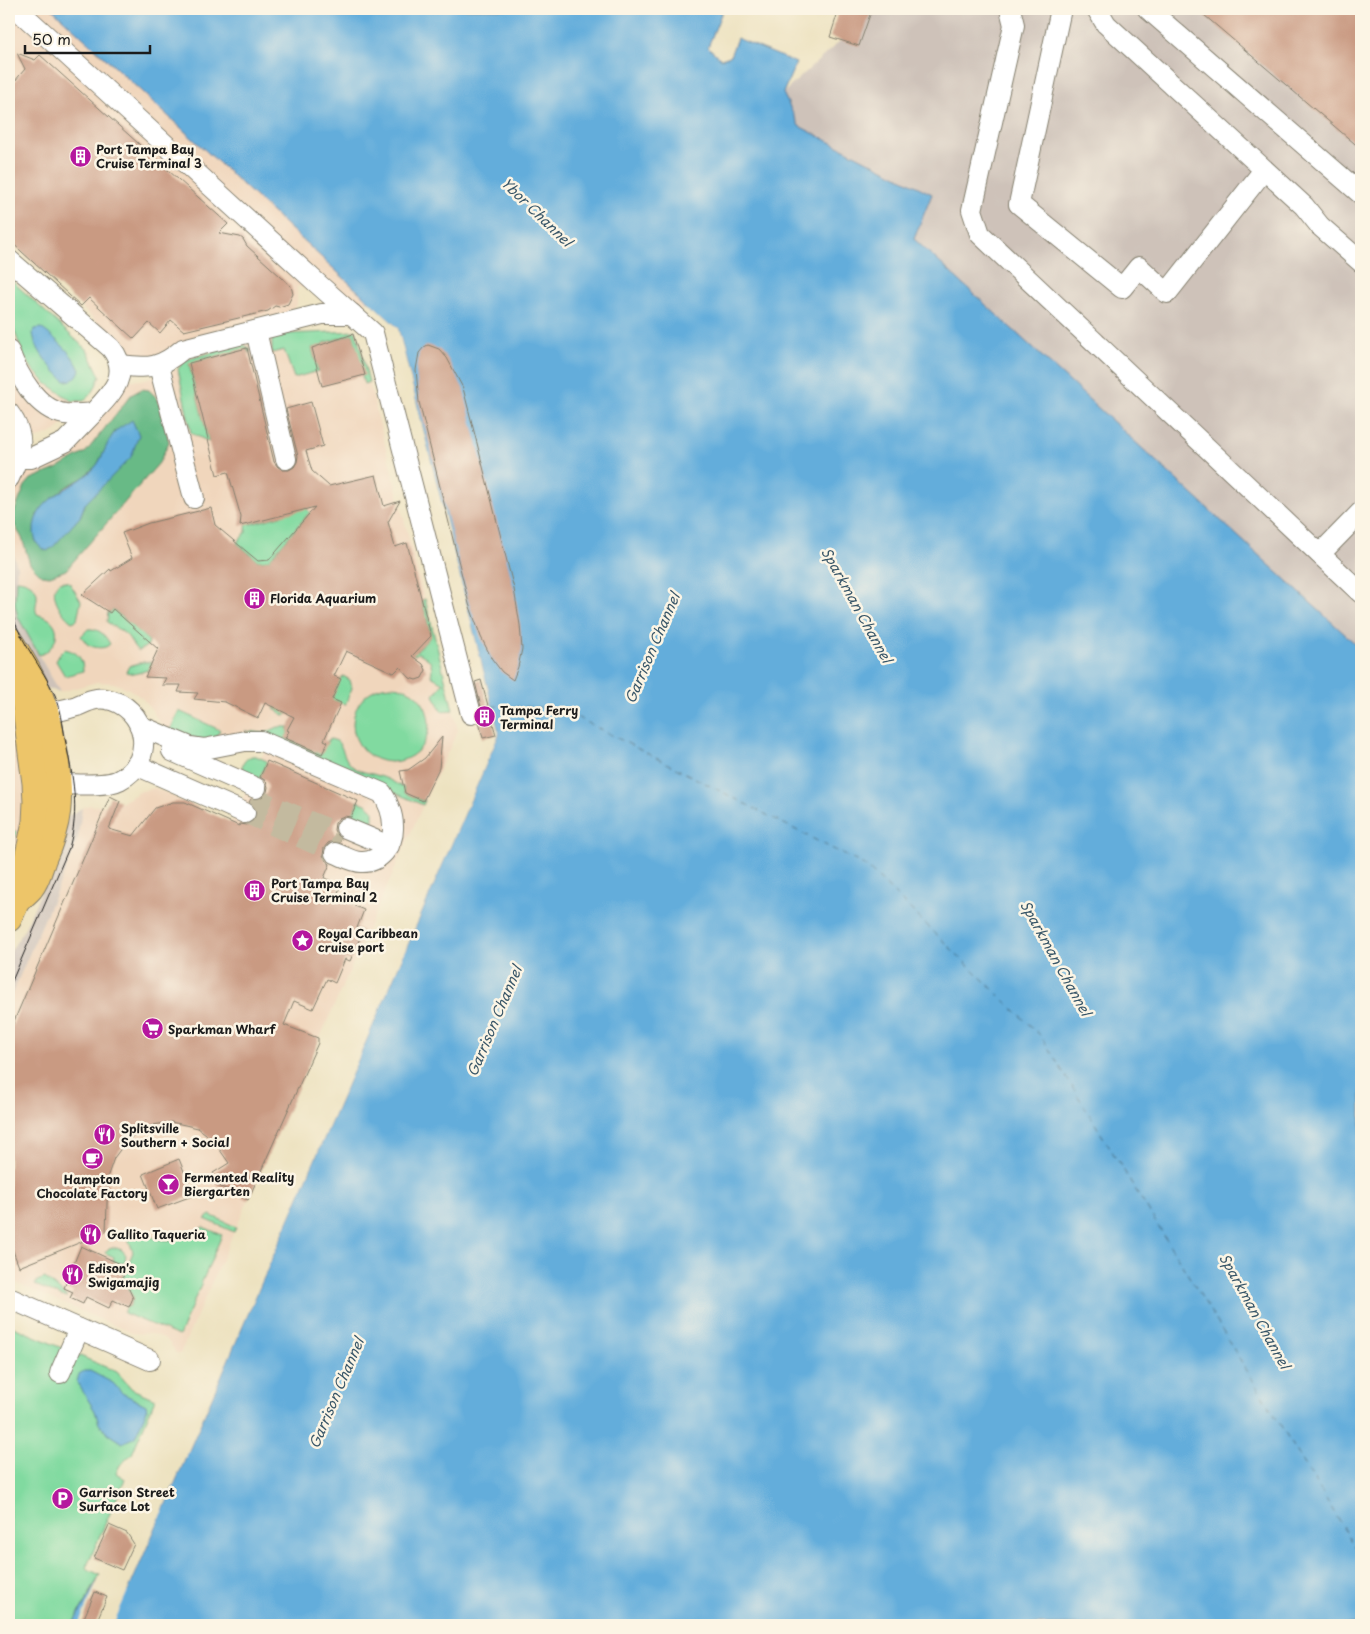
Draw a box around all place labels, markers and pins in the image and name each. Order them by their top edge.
place label: Port Tampa Bay Cruise Terminal 3 [96,140,202,172]
building icon: Port Tampa Bay Cruise Terminal 3 [68,144,92,168]
building icon: Florida Aquarium [242,586,266,610]
place label: Florida Aquarium [270,589,376,607]
place label: Tampa Ferry Terminal [500,701,578,733]
building icon: Tampa Ferry Terminal [472,705,496,729]
place label: Port Tampa Bay Cruise Terminal 2 [271,874,378,906]
building icon: Port Tampa Bay Cruise Terminal 2 [243,878,267,902]
place label: Royal Caribbean cruise port [318,924,418,956]
place icon: Royal Caribbean cruise port [290,928,314,952]
supermarket icon: Sparkman Wharf [140,1017,164,1041]
place label: Sparkman Wharf [168,1020,277,1038]
place label: Splitsville Southern + Social [121,1119,230,1151]
restaurant icon: Splitsville Southern + Social [93,1123,117,1147]
cafe icon: Hampton Chocolate Factory [80,1146,104,1170]
place label: Fermented Reality Biergarten [184,1168,294,1200]
place label: Hampton Chocolate Factory [36,1170,148,1202]
bar icon: Fermented Reality Biergarten [156,1172,180,1196]
restaurant icon: Gallito Taqueria [79,1222,103,1246]
place label: Gallito Taqueria [107,1225,206,1243]
place label: Edison's Swigamajig [88,1259,159,1291]
restaurant icon: Edison's Swigamajig [60,1263,84,1287]
place label: Garrison Street Surface Lot [79,1483,175,1515]
parking icon: Garrison Street Surface Lot [51,1487,75,1511]

